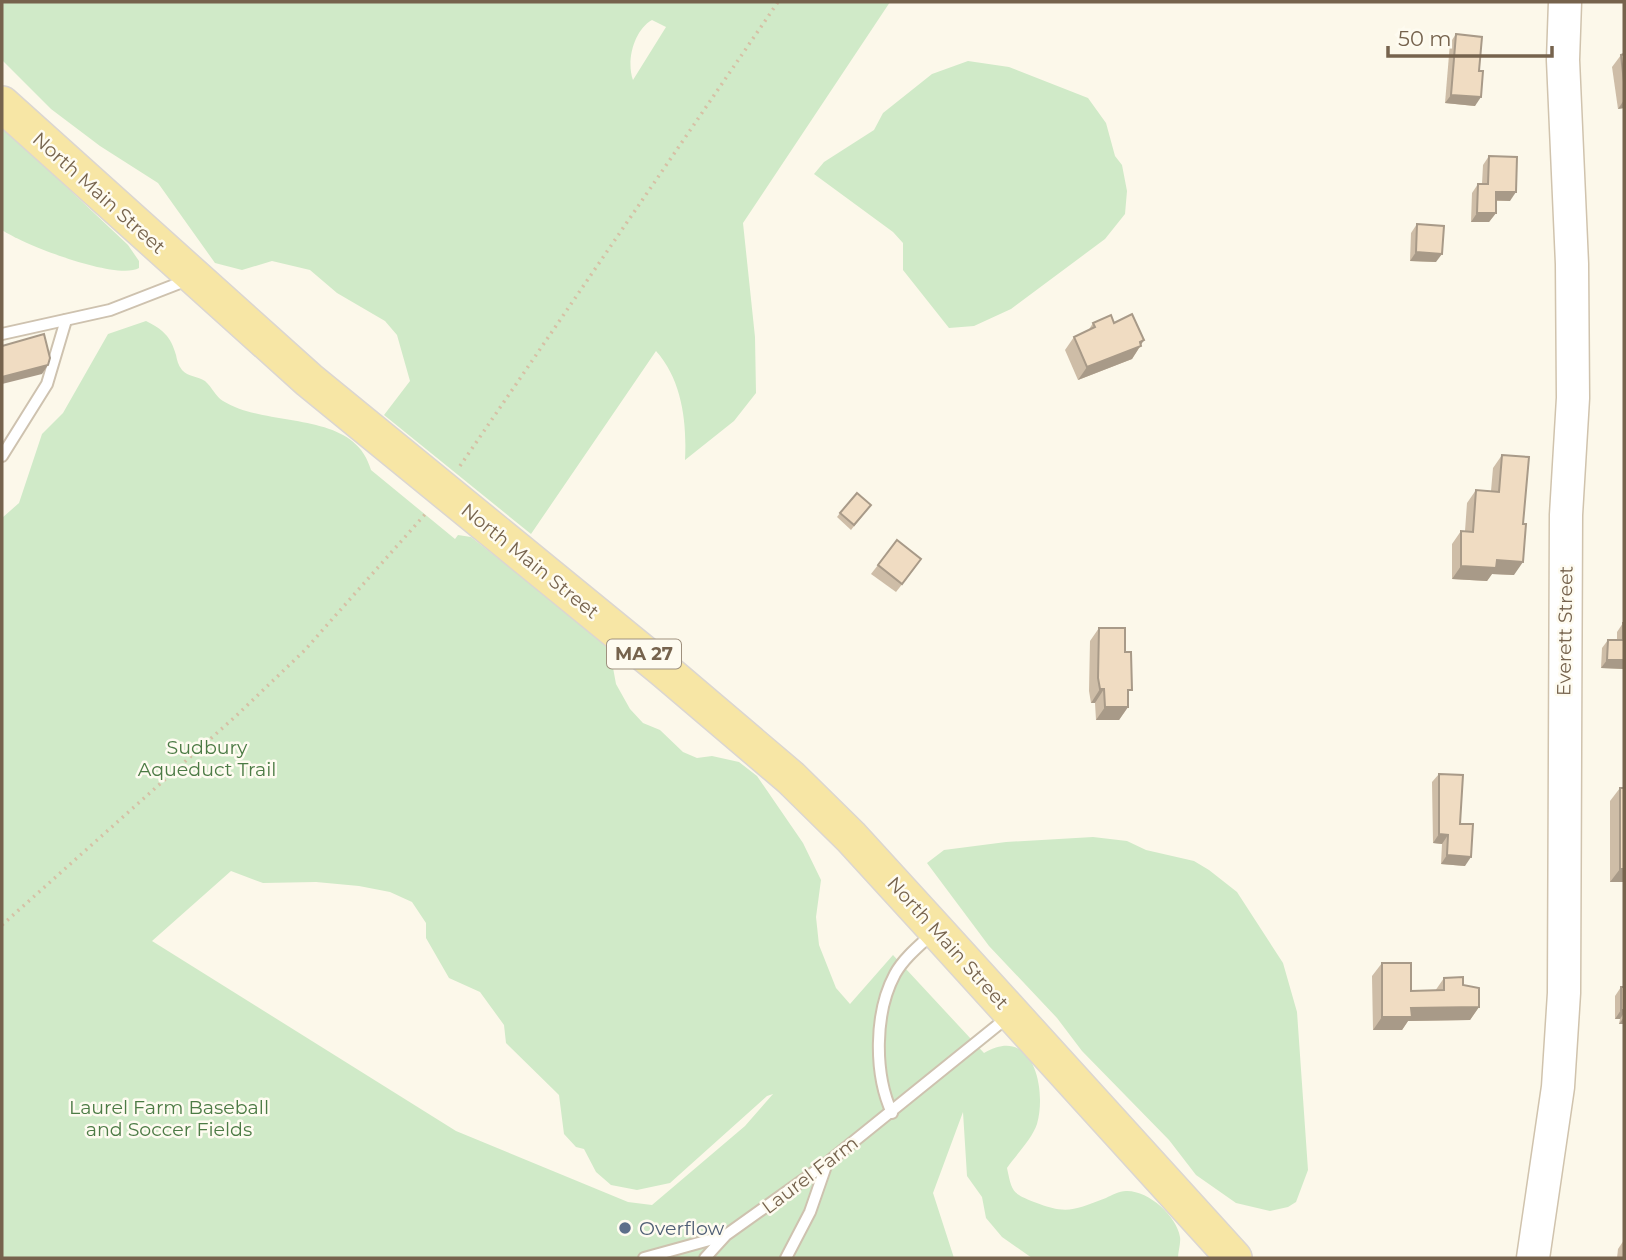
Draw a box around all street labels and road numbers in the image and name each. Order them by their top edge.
street label: North Main Street [28,127,170,259]
street label: North Main Street [456,498,604,624]
street label: Everett Street [1552,565,1578,696]
road number: MA 27 [607,640,681,668]
street label: North Main Street [882,872,1014,1014]
street label: Laurel Farm [757,1131,863,1219]

